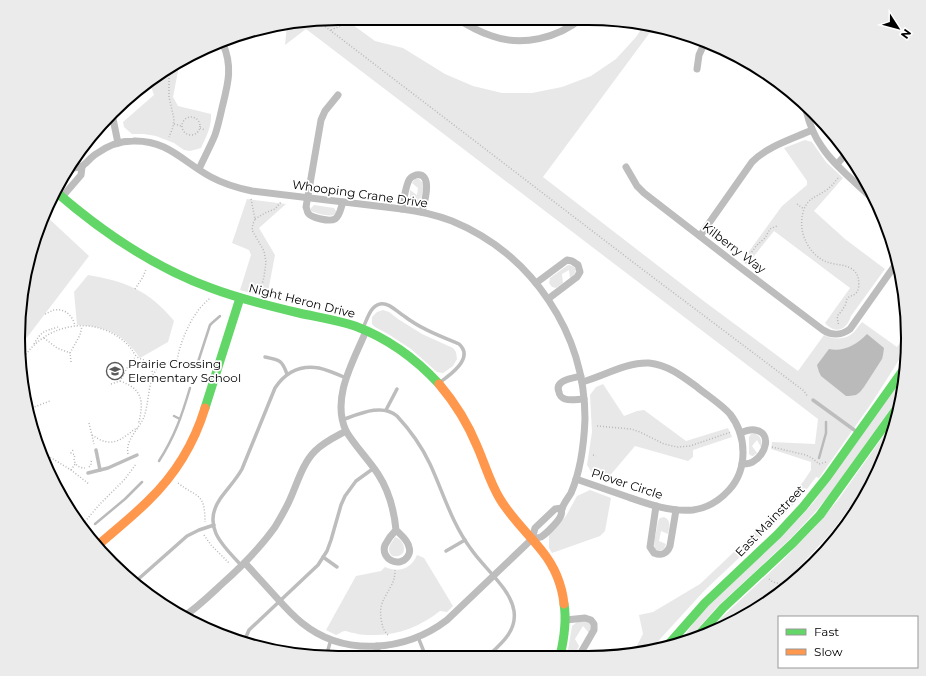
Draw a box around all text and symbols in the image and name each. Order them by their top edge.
north arrow [878,8,918,48]
text: N [898,26,914,42]
street label: Whooping Crane Drive [291,177,429,210]
street label: Kilberry Way [700,219,769,277]
street label: Night Heron Drive [247,280,357,321]
place label: Prairie Crossing Elementary School [128,356,241,385]
school or university icon: Prairie Crossing Elementary School [105,361,125,381]
street label: Plover Circle [590,465,665,502]
street label: East Mainstreet [732,482,808,560]
legend [778,616,918,668]
text: Fast [814,624,839,639]
text: Slow [814,644,843,659]

